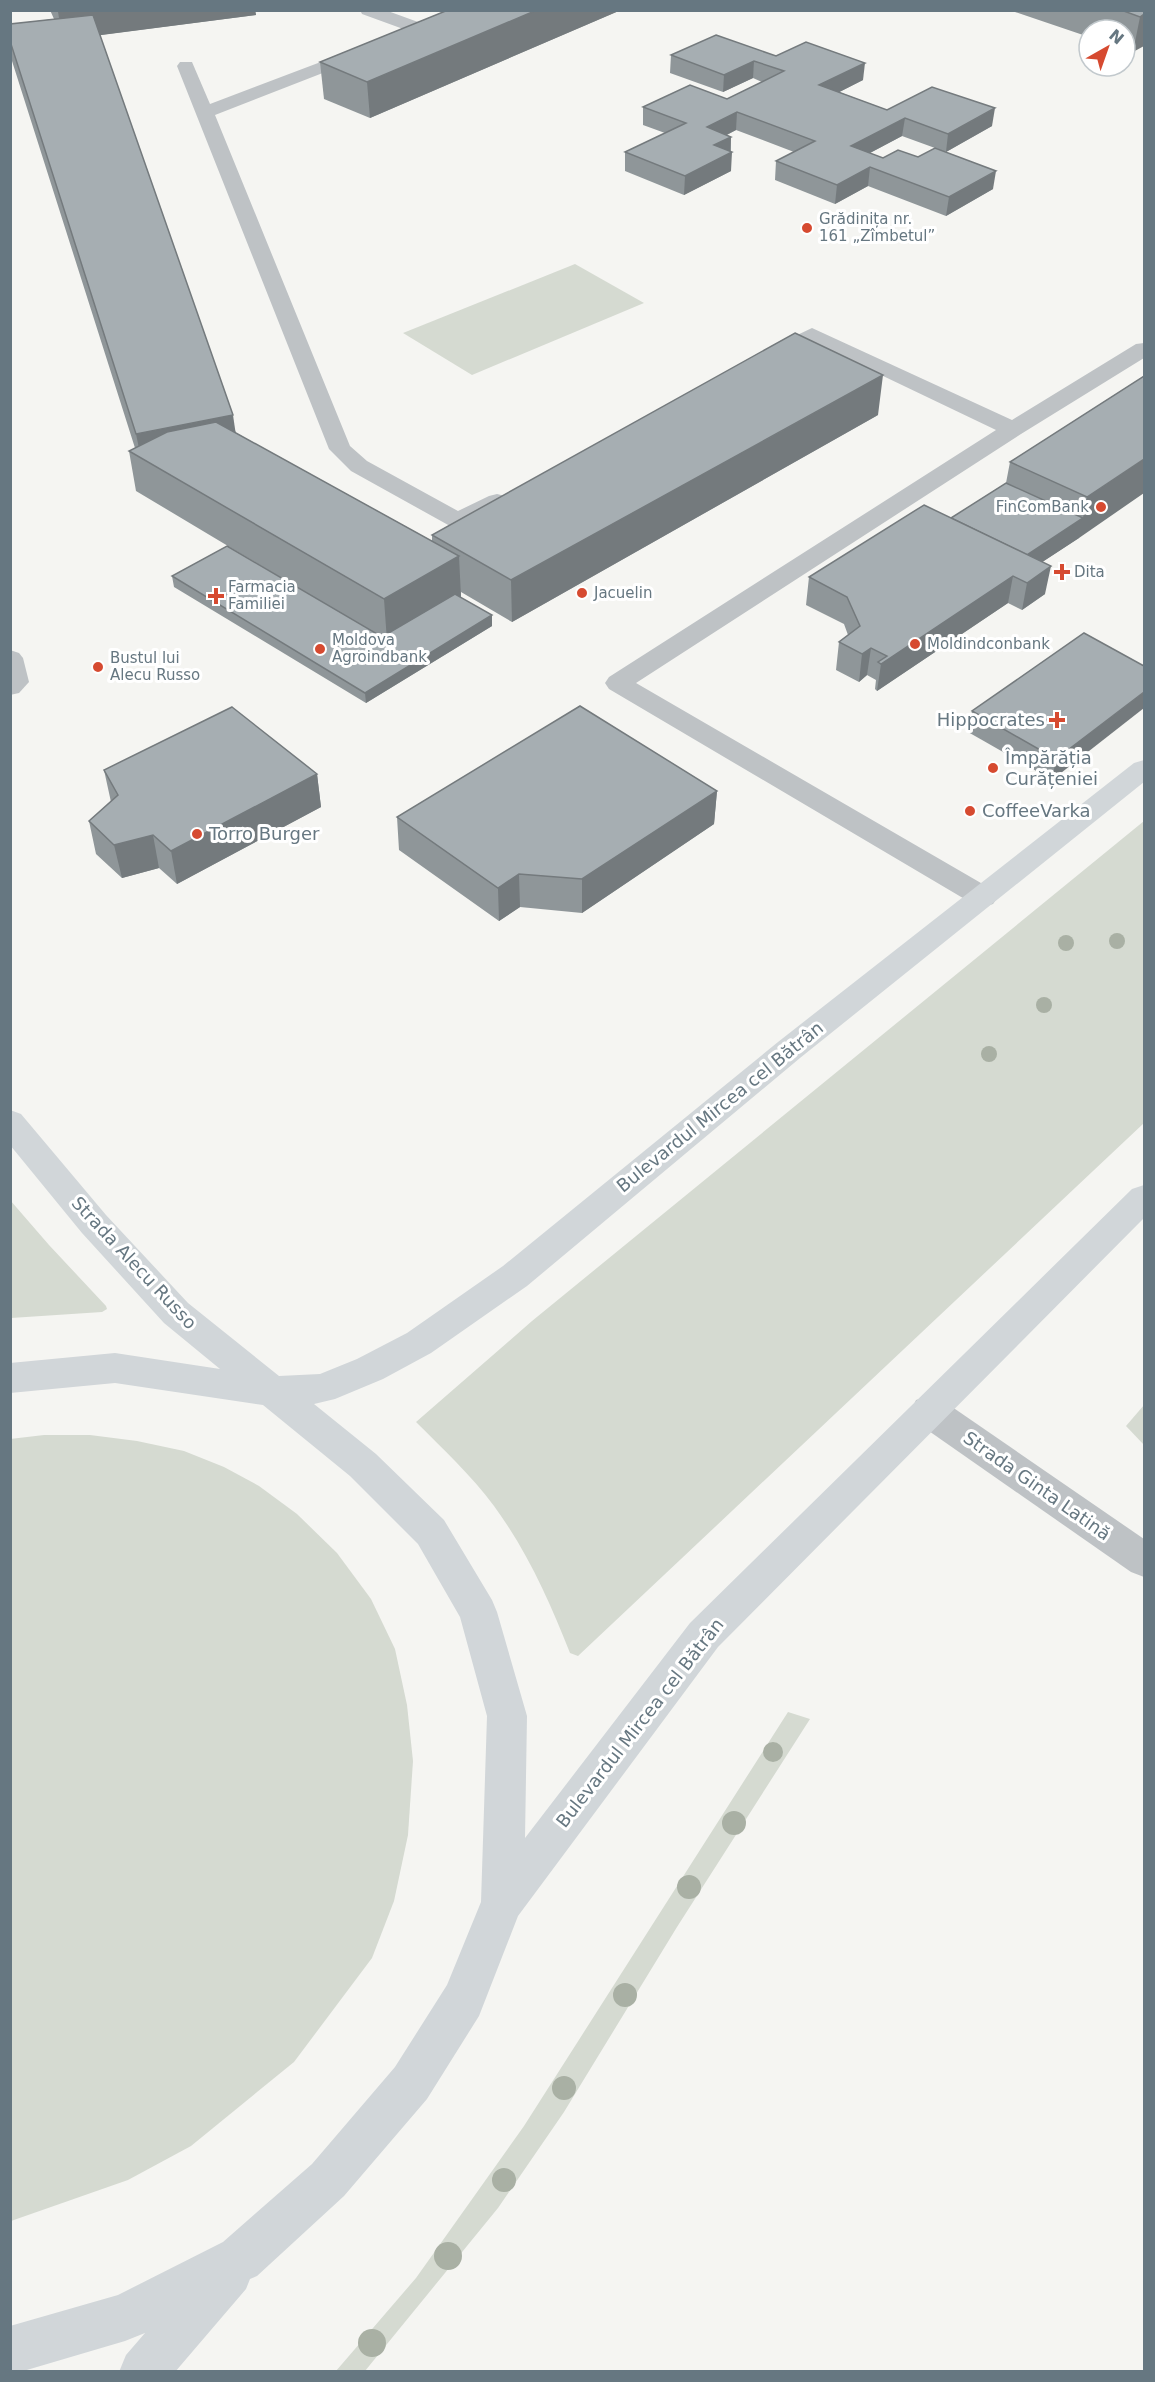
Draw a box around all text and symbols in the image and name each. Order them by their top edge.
north arrow [1077,18,1137,78]
text: N [1105,25,1128,48]
place label: Grădinița nr. 161 „Zîmbetul” [819,210,935,245]
marker: Grădinița nr. 161 „Zîmbetul” [800,221,814,235]
place label: FinComBank [996,498,1089,516]
marker: FinComBank [1094,500,1108,514]
place label: Dita [1074,563,1105,581]
marker: Dita [1055,565,1069,579]
place label: Farmacia Familiei [228,578,296,613]
place label: Jacuelin [593,584,652,602]
marker: Jacuelin [575,586,589,600]
marker: Farmacia Familiei [209,589,223,603]
place label: Moldova Agroindbank [332,631,427,666]
place label: Moldindconbank [927,635,1050,653]
marker: Moldindconbank [908,637,922,651]
marker: Moldova Agroindbank [313,642,327,656]
place label: Bustul lui Alecu Russo [110,649,200,684]
marker: Bustul lui Alecu Russo [91,660,105,674]
place label: Hippocrates [937,709,1045,730]
marker: Hippocrates [1050,713,1064,727]
place label: Împărăția Curățeniei [1004,747,1098,789]
marker: Împărăția Curățeniei [986,761,1000,775]
place label: CoffeeVarka [982,800,1091,821]
marker: CoffeeVarka [963,804,977,818]
place label: Torro Burger [208,823,320,844]
marker: Torro Burger [190,827,204,841]
street label: Bulevardul Mircea cel Bătrân [612,1017,827,1196]
street label: Strada Alecu Russo [68,1192,201,1333]
street label: Strada Ginta Latină [960,1427,1115,1544]
street label: Bulevardul Mircea cel Bătrân [551,1614,728,1831]

